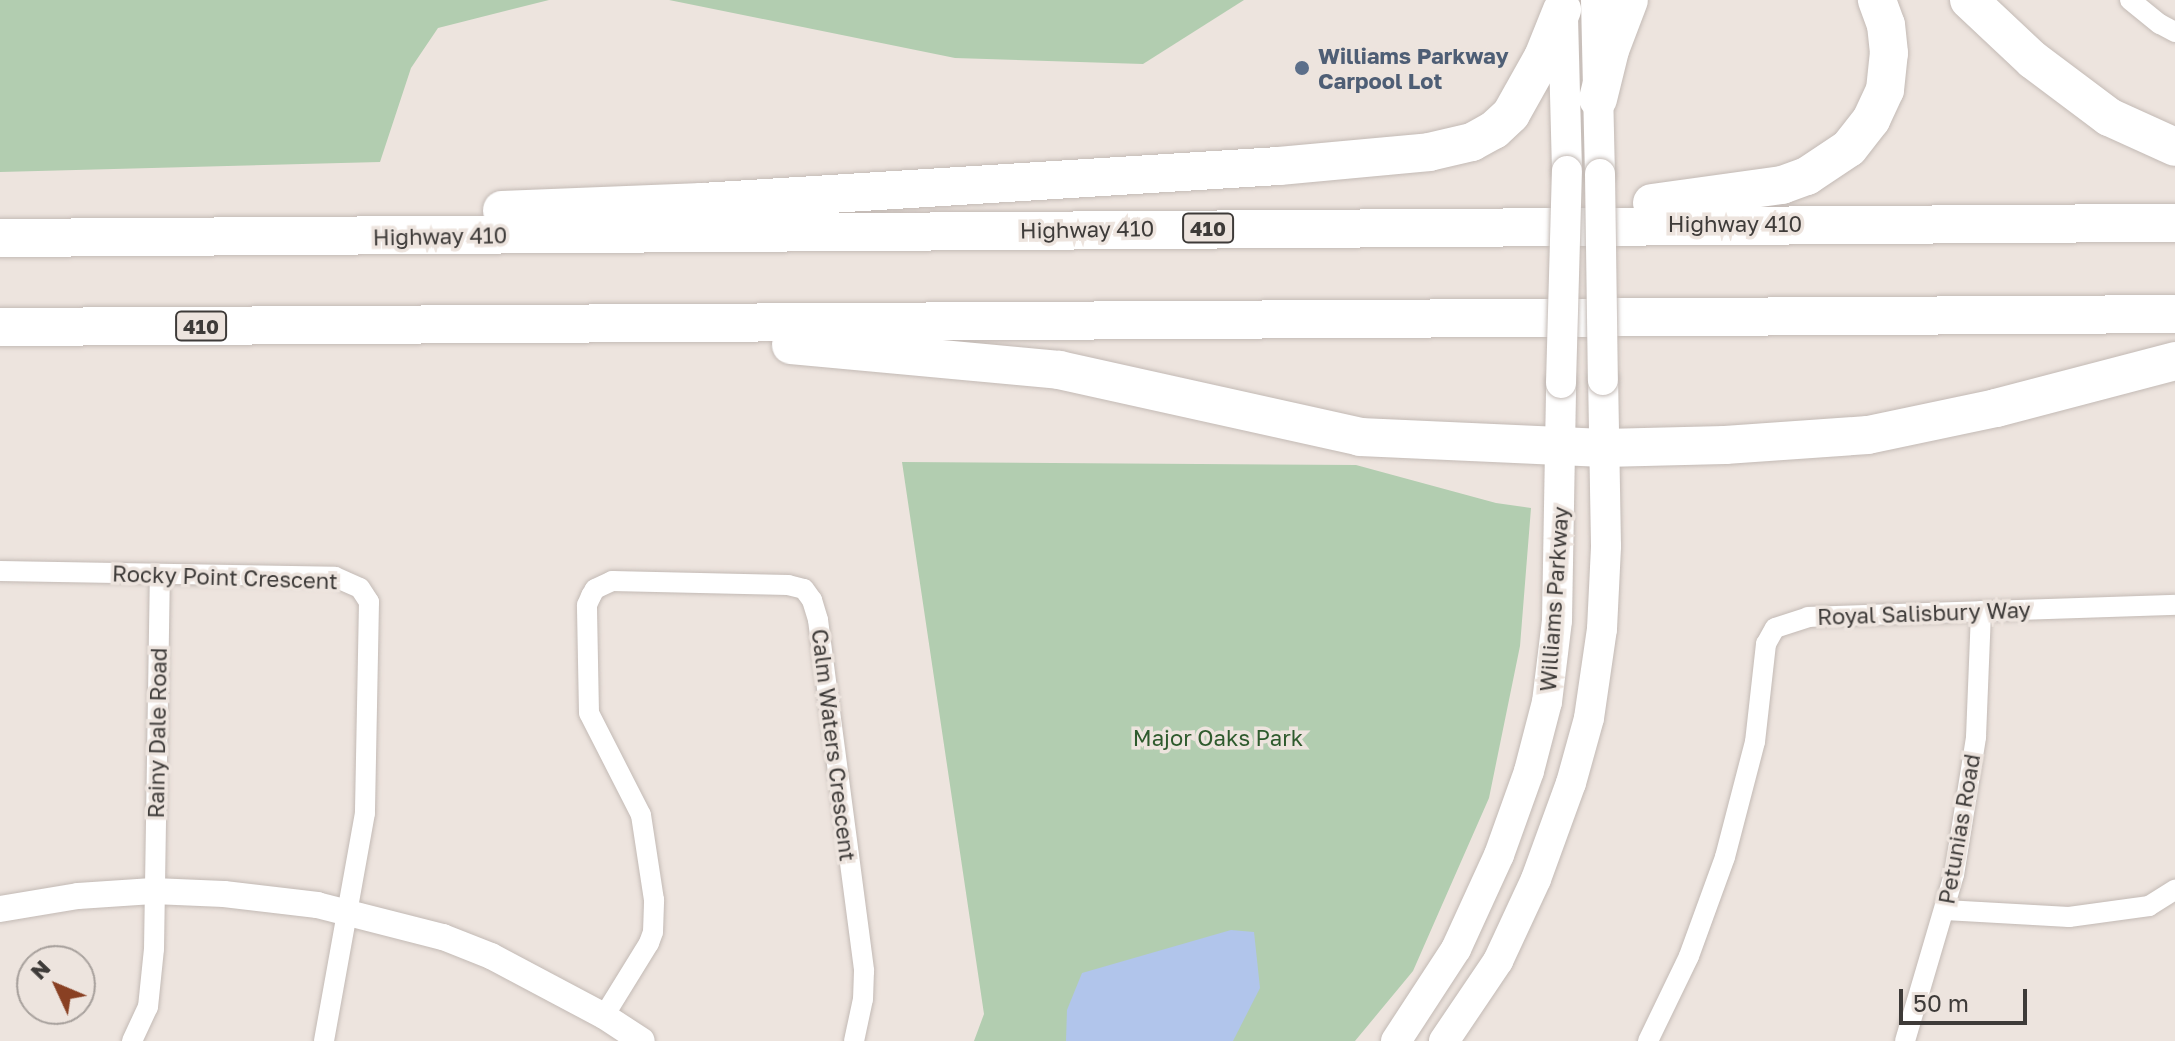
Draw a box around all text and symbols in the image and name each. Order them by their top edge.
place label: Williams Parkway Carpool Lot [1318,42,1509,94]
marker: Williams Parkway Carpool Lot [1293,59,1311,77]
street label: Highway 410 [1668,211,1802,237]
road number: 410 [1182,212,1234,244]
street label: Highway 410 [1020,215,1154,243]
street label: Highway 410 [373,222,507,250]
road number: 410 [175,310,227,342]
street label: Williams Parkway [1534,506,1574,692]
street label: Rocky Point Crescent [112,560,338,594]
street label: Royal Salisbury Way [1817,596,2031,630]
street label: Calm Waters Crescent [807,627,861,863]
street label: Rainy Dale Road [142,647,172,819]
park label: Major Oaks Park [1133,725,1303,751]
street label: Petunias Road [1933,752,1985,906]
north arrow [16,945,96,1025]
text: N [24,954,55,985]
scale bar [1903,973,2031,1023]
text: 50 m [1913,988,1969,1017]

